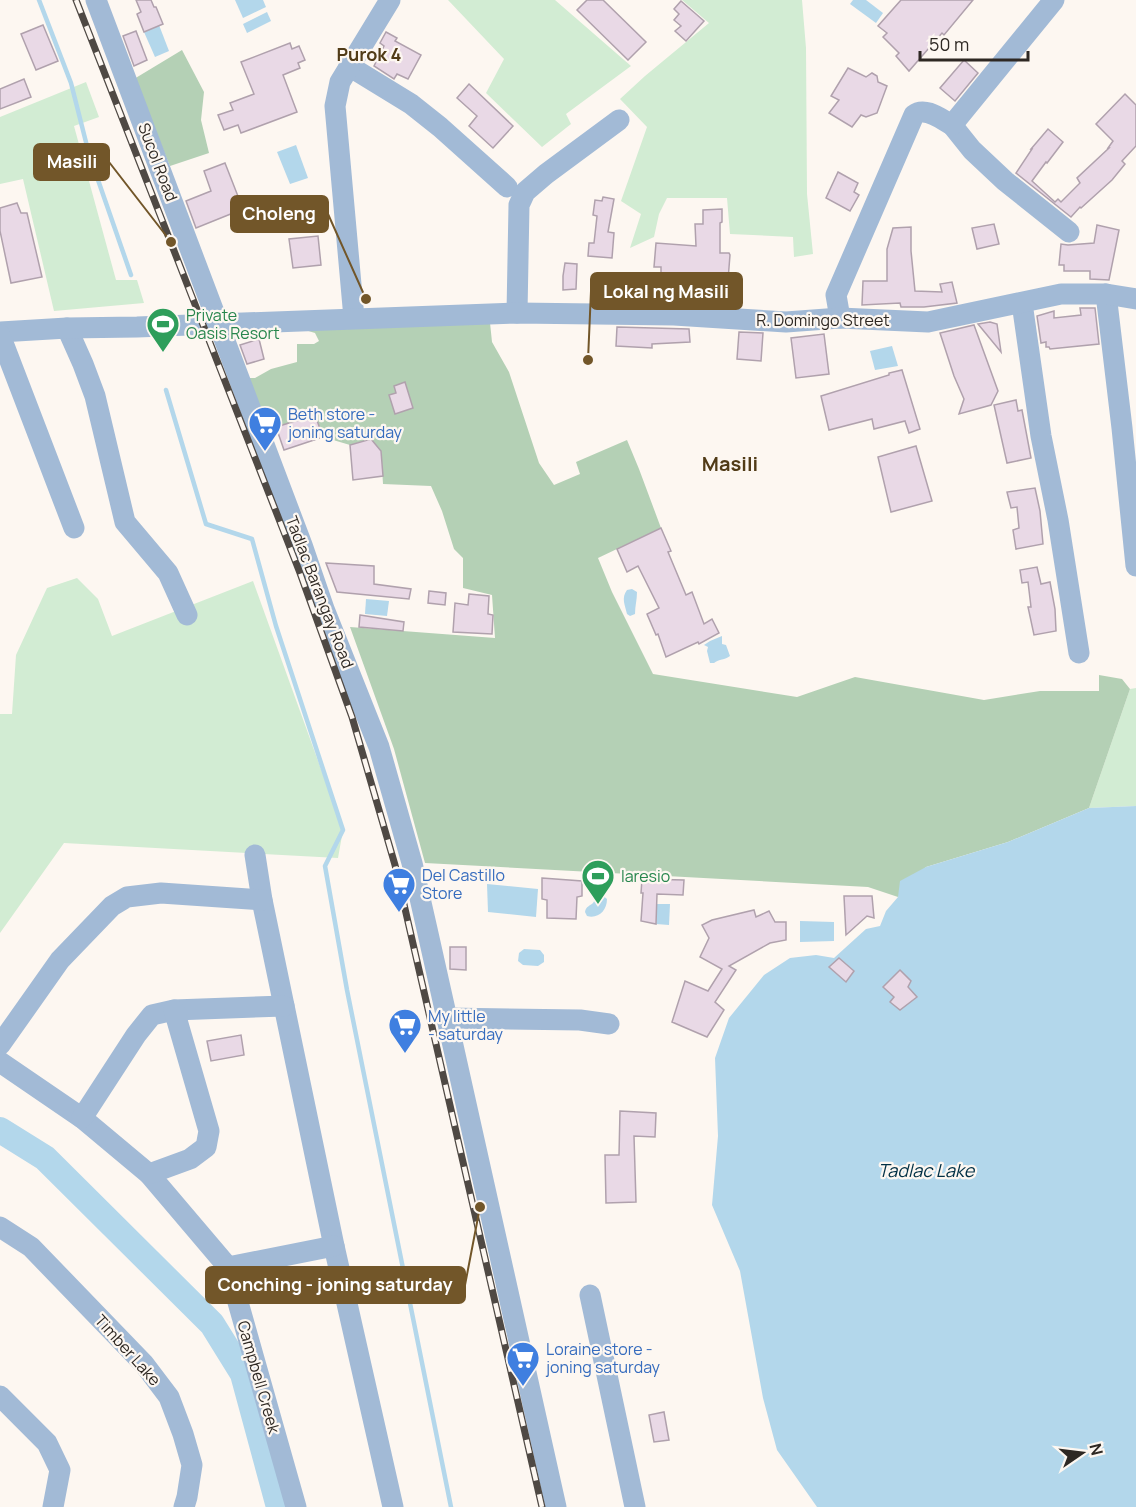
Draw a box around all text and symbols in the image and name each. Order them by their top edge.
scale bar [920,24,1028,62]
text: 50 m [929,32,969,56]
district label: Purok 4 [336,42,402,66]
street label: Sucol Road [133,120,183,204]
callout: Masili [34,144,109,180]
text: Masili [47,149,97,173]
callout: Choleng [231,196,328,232]
text: Choleng [242,201,316,225]
callout: Lokal ng Masili [591,273,742,309]
text: Lokal ng Masili [603,279,729,303]
place label: Private Oasis Resort [186,304,280,344]
sports icon: Private Oasis Resort [145,306,181,353]
street label: R. Domingo Street [756,309,890,331]
place label: Beth store - joning saturday [287,403,403,443]
supermarket icon: Beth store - joning saturday [247,405,283,452]
district label: Masili [702,450,758,477]
street label: Tadlac Barangay Road [281,513,359,671]
sports icon: laresio [580,858,616,905]
place label: Del Castillo Store [422,864,505,904]
place label: laresio [621,865,670,887]
supermarket icon: Del Castillo Store [381,866,417,913]
place label: My little - saturday [428,1005,504,1045]
supermarket icon: My little - saturday [387,1007,423,1054]
water label: Tadlac Lake [878,1158,976,1182]
callout: Conching - joning saturday [206,1267,465,1303]
text: Conching - joning saturday [217,1272,453,1296]
street label: Timber Lake [90,1310,166,1390]
street label: Campbell Creek [232,1318,286,1437]
place label: Loraine store - joning saturday [545,1338,661,1378]
supermarket icon: Loraine store - joning saturday [505,1340,541,1387]
north arrow [1052,1423,1112,1483]
text: N [1084,1441,1109,1458]

